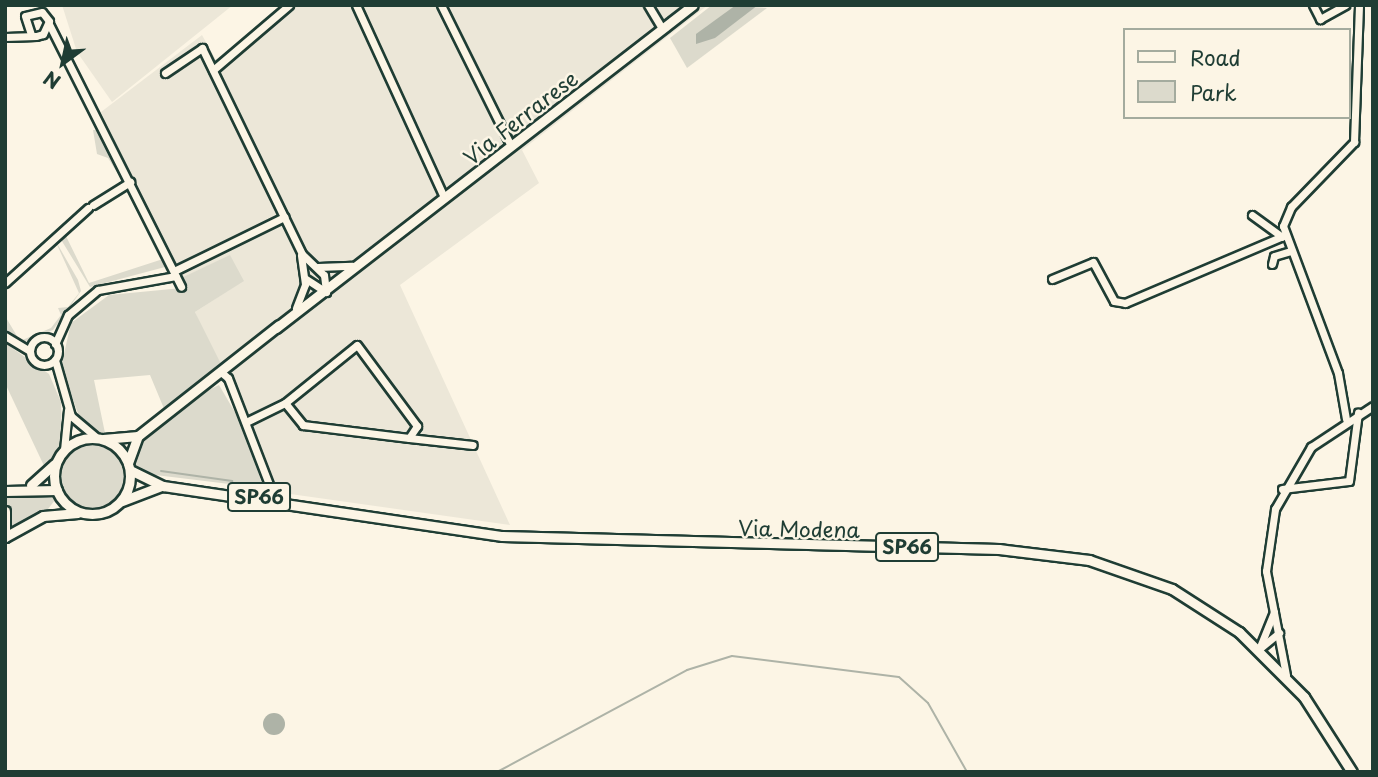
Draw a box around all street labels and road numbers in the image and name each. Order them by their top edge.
street label: Via Ferrarese [459,65,581,169]
road number: SP66 [226,482,292,512]
street label: Via Modena [739,514,859,542]
road number: SP66 [874,532,940,562]

